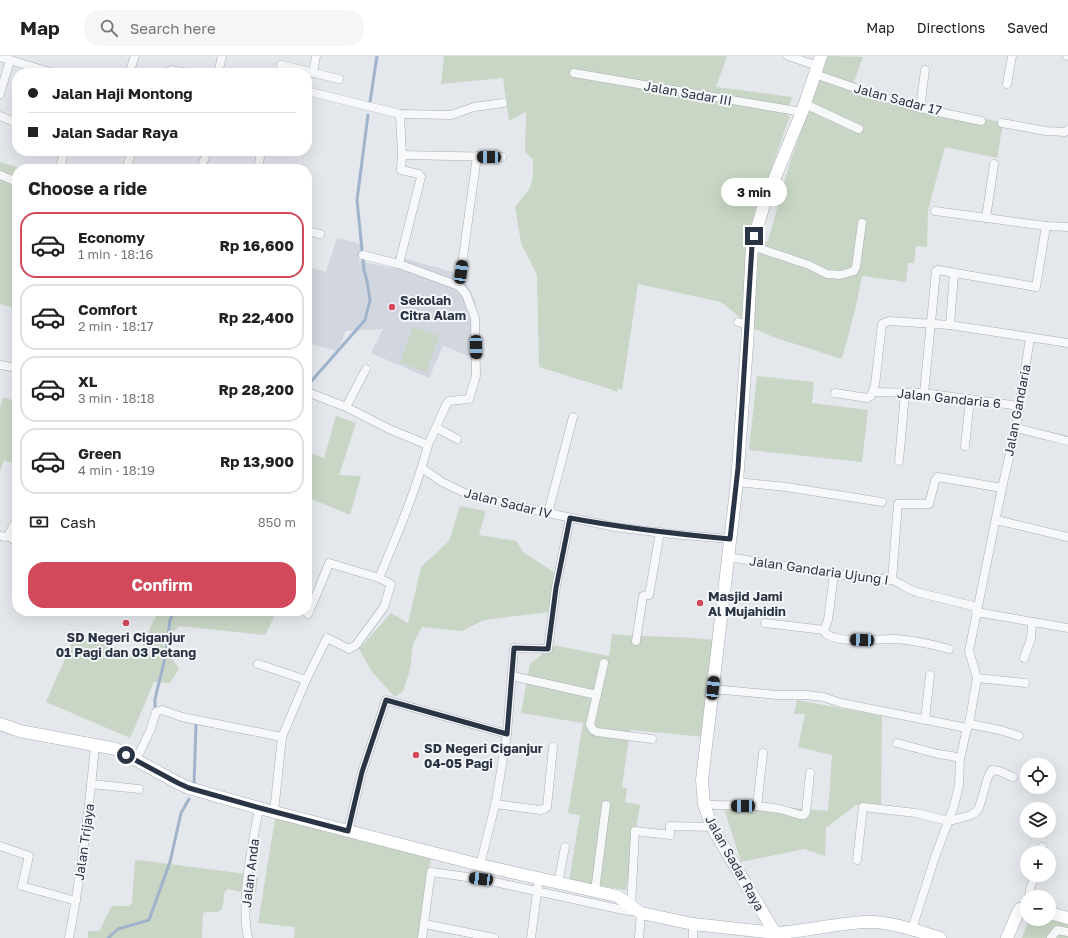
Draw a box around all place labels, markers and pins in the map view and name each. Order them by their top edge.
place label: Sekolah Citra Alam [400,292,466,323]
marker: Sekolah Citra Alam [387,302,397,312]
place label: Masjid Jami Al Mujahidin [708,588,786,619]
marker: Masjid Jami Al Mujahidin [695,598,705,608]
marker: SD Negeri Ciganjur 01 Pagi dan 03 Petang [121,618,131,628]
place label: SD Negeri Ciganjur 01 Pagi dan 03 Petang [56,629,196,660]
place label: SD Negeri Ciganjur 04-05 Pagi [424,740,543,771]
marker: SD Negeri Ciganjur 04-05 Pagi [411,750,421,760]

